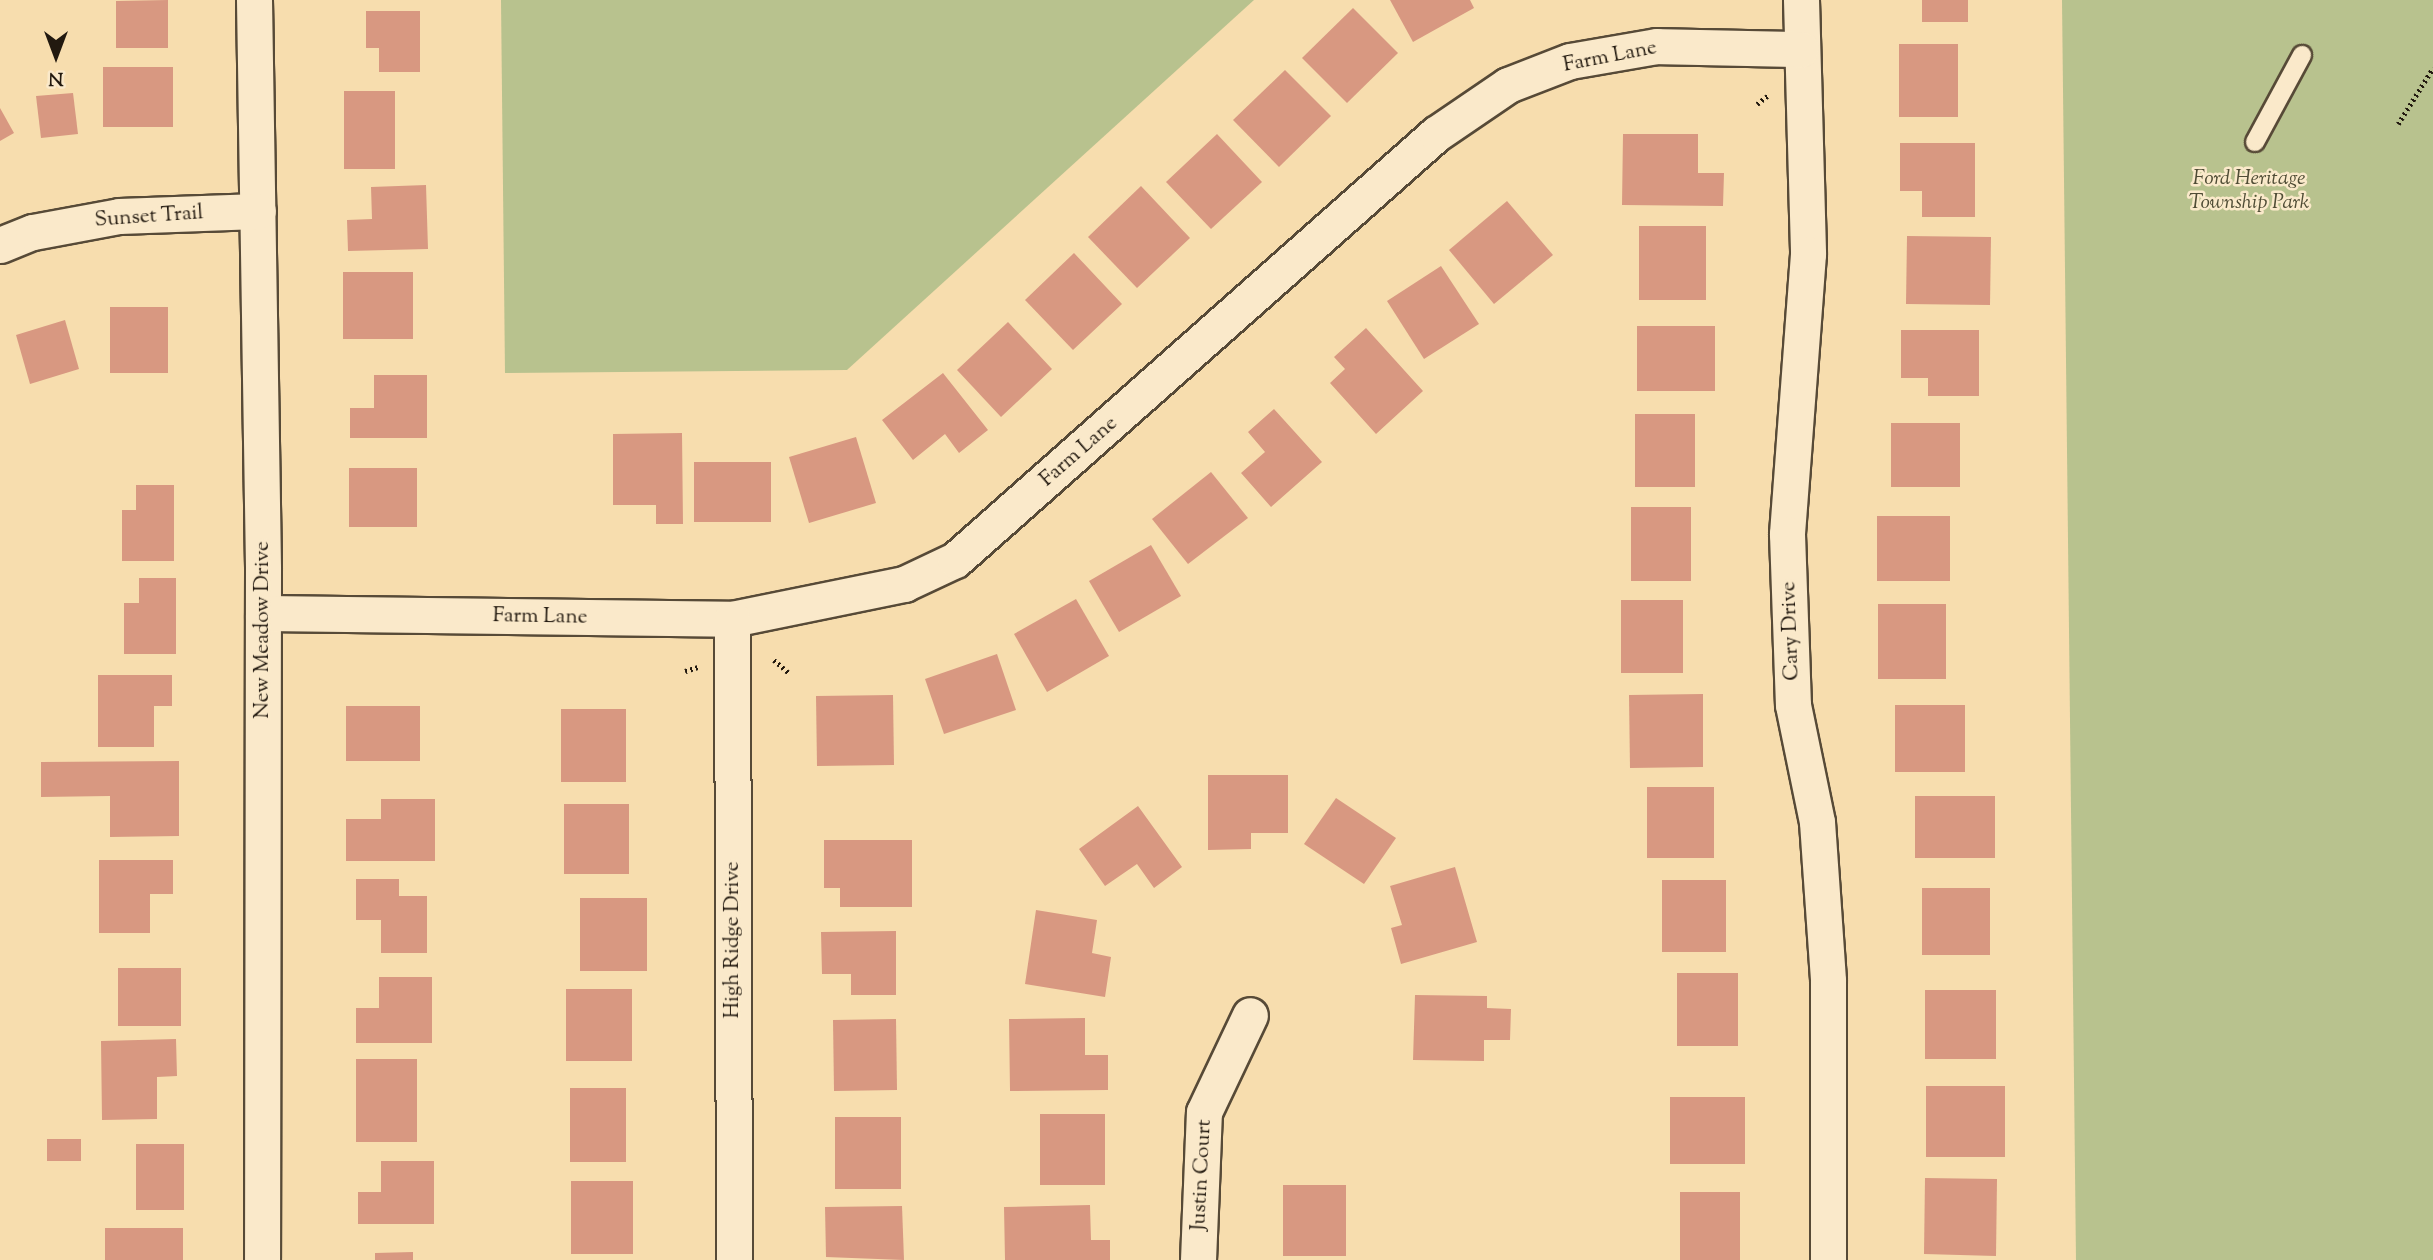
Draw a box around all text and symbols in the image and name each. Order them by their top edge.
north arrow [21,21,91,91]
street label: Farm Lane [1561,36,1659,78]
text: N [48,64,64,91]
park label: Ford Heritage Township Park [2189,166,2309,216]
street label: Sunset Trail [94,201,204,233]
street label: Farm Lane [1035,411,1123,493]
street label: New Meadow Drive [250,541,276,719]
street label: Cary Drive [1777,581,1805,681]
street label: Farm Lane [492,604,588,630]
street label: High Ridge Drive [720,861,746,1019]
street label: Justin Court [1187,1119,1217,1231]

